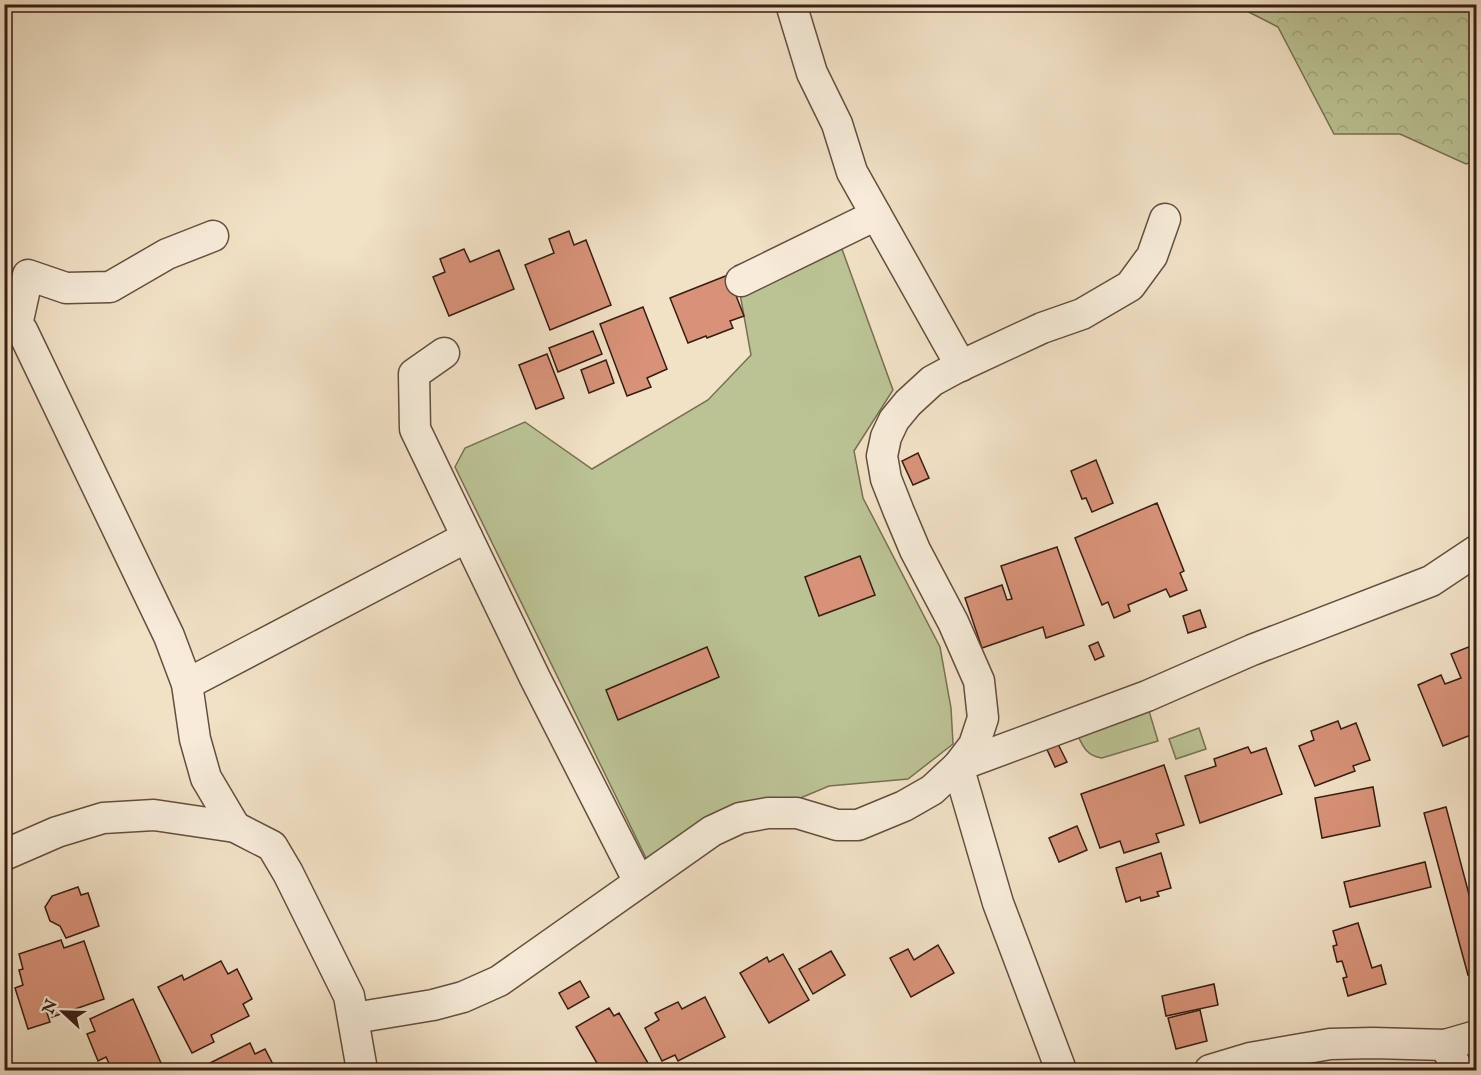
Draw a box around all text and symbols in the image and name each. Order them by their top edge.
north arrow [33,982,93,1042]
text: N [39,997,63,1018]

